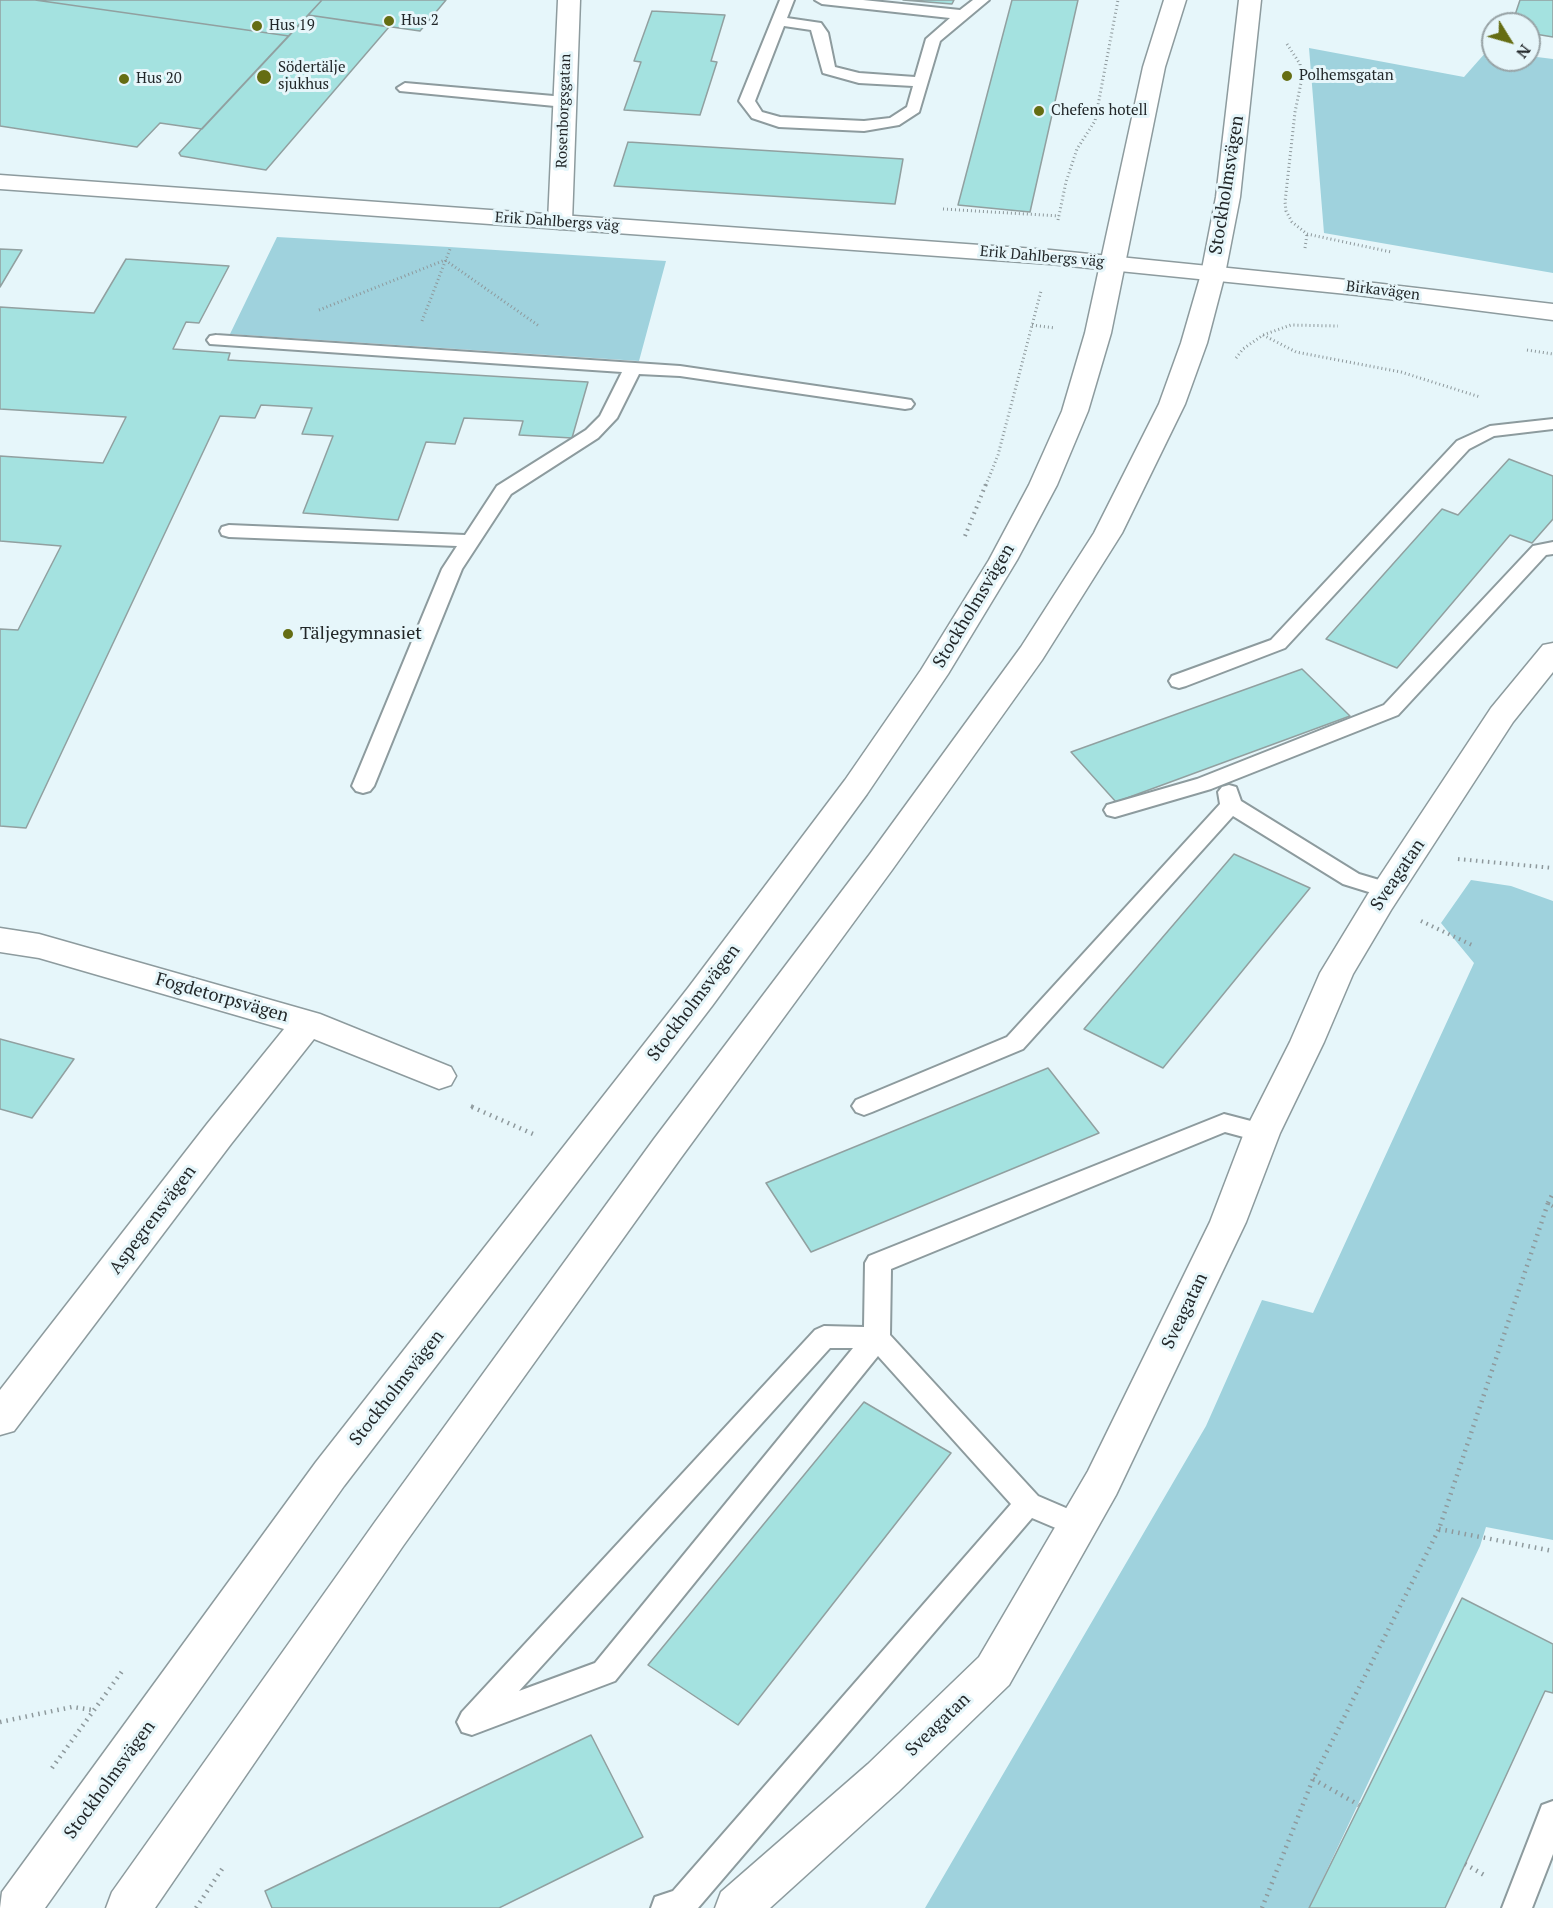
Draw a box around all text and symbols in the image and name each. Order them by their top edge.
place label: Hus 2 [401,12,439,30]
north arrow [1481,12,1541,72]
marker: Hus 2 [382,14,396,28]
place label: Hus 19 [269,17,315,35]
marker: Hus 19 [250,19,264,33]
text: N [1511,40,1536,63]
street label: Rosenborgsgatan [553,53,575,169]
place label: Södertälje sjukhus [278,59,345,94]
place label: Polhemsgatan [1299,67,1394,85]
marker: Södertälje sjukhus [255,68,273,86]
marker: Polhemsgatan [1280,69,1294,83]
place label: Hus 20 [136,70,182,88]
marker: Hus 20 [117,72,131,86]
place label: Chefens hotell [1051,102,1148,120]
marker: Chefens hotell [1032,104,1046,118]
street label: Stockholmsvägen [1205,114,1249,256]
street label: Erik Dahlbergs väg [494,209,620,235]
street label: Erik Dahlbergs väg [979,243,1105,271]
street label: Birkavägen [1345,278,1421,304]
street label: Stockholmsvägen [929,540,1019,672]
place label: Täljegymnasiet [300,623,422,645]
marker: Täljegymnasiet [281,627,295,641]
street label: Sveagatan [1366,835,1430,915]
street label: Stockholmsvägen [643,940,745,1066]
street label: Fogdetorpsvägen [153,969,291,1027]
street label: Aspegrensvägen [105,1161,201,1279]
street label: Sveagatan [1157,1270,1213,1352]
street label: Stockholmsvägen [345,1326,449,1450]
street label: Sveagatan [901,1689,975,1761]
street label: Stockholmsvägen [60,1717,160,1843]

